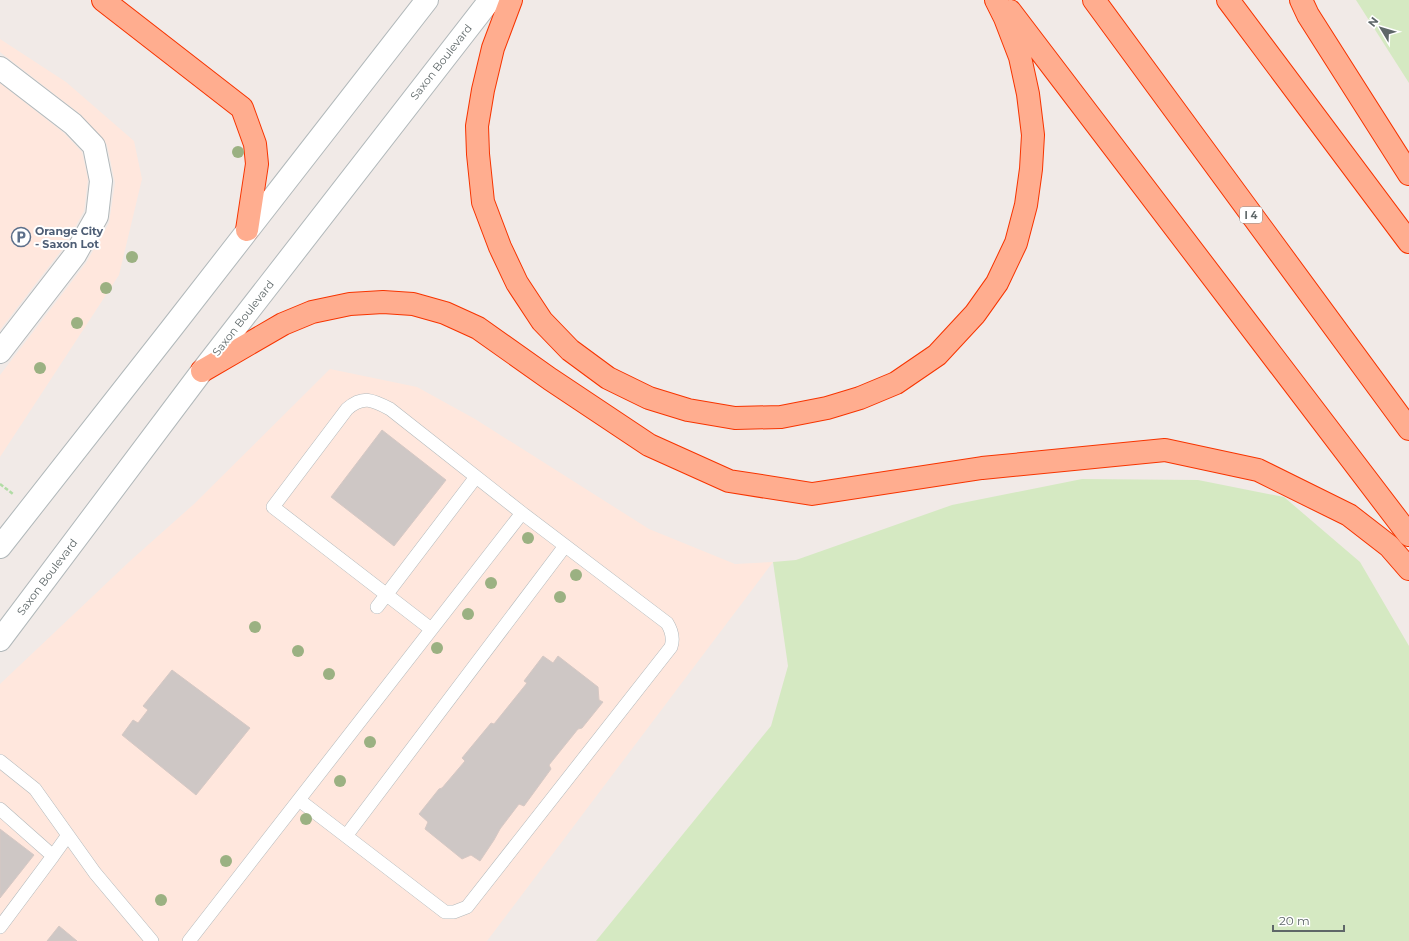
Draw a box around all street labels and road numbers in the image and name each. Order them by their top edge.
street label: Saxon Boulevard [407,21,475,103]
road number: I 4 [1240,207,1262,223]
street label: Saxon Boulevard [209,277,277,359]
street label: Saxon Boulevard [14,536,80,618]

